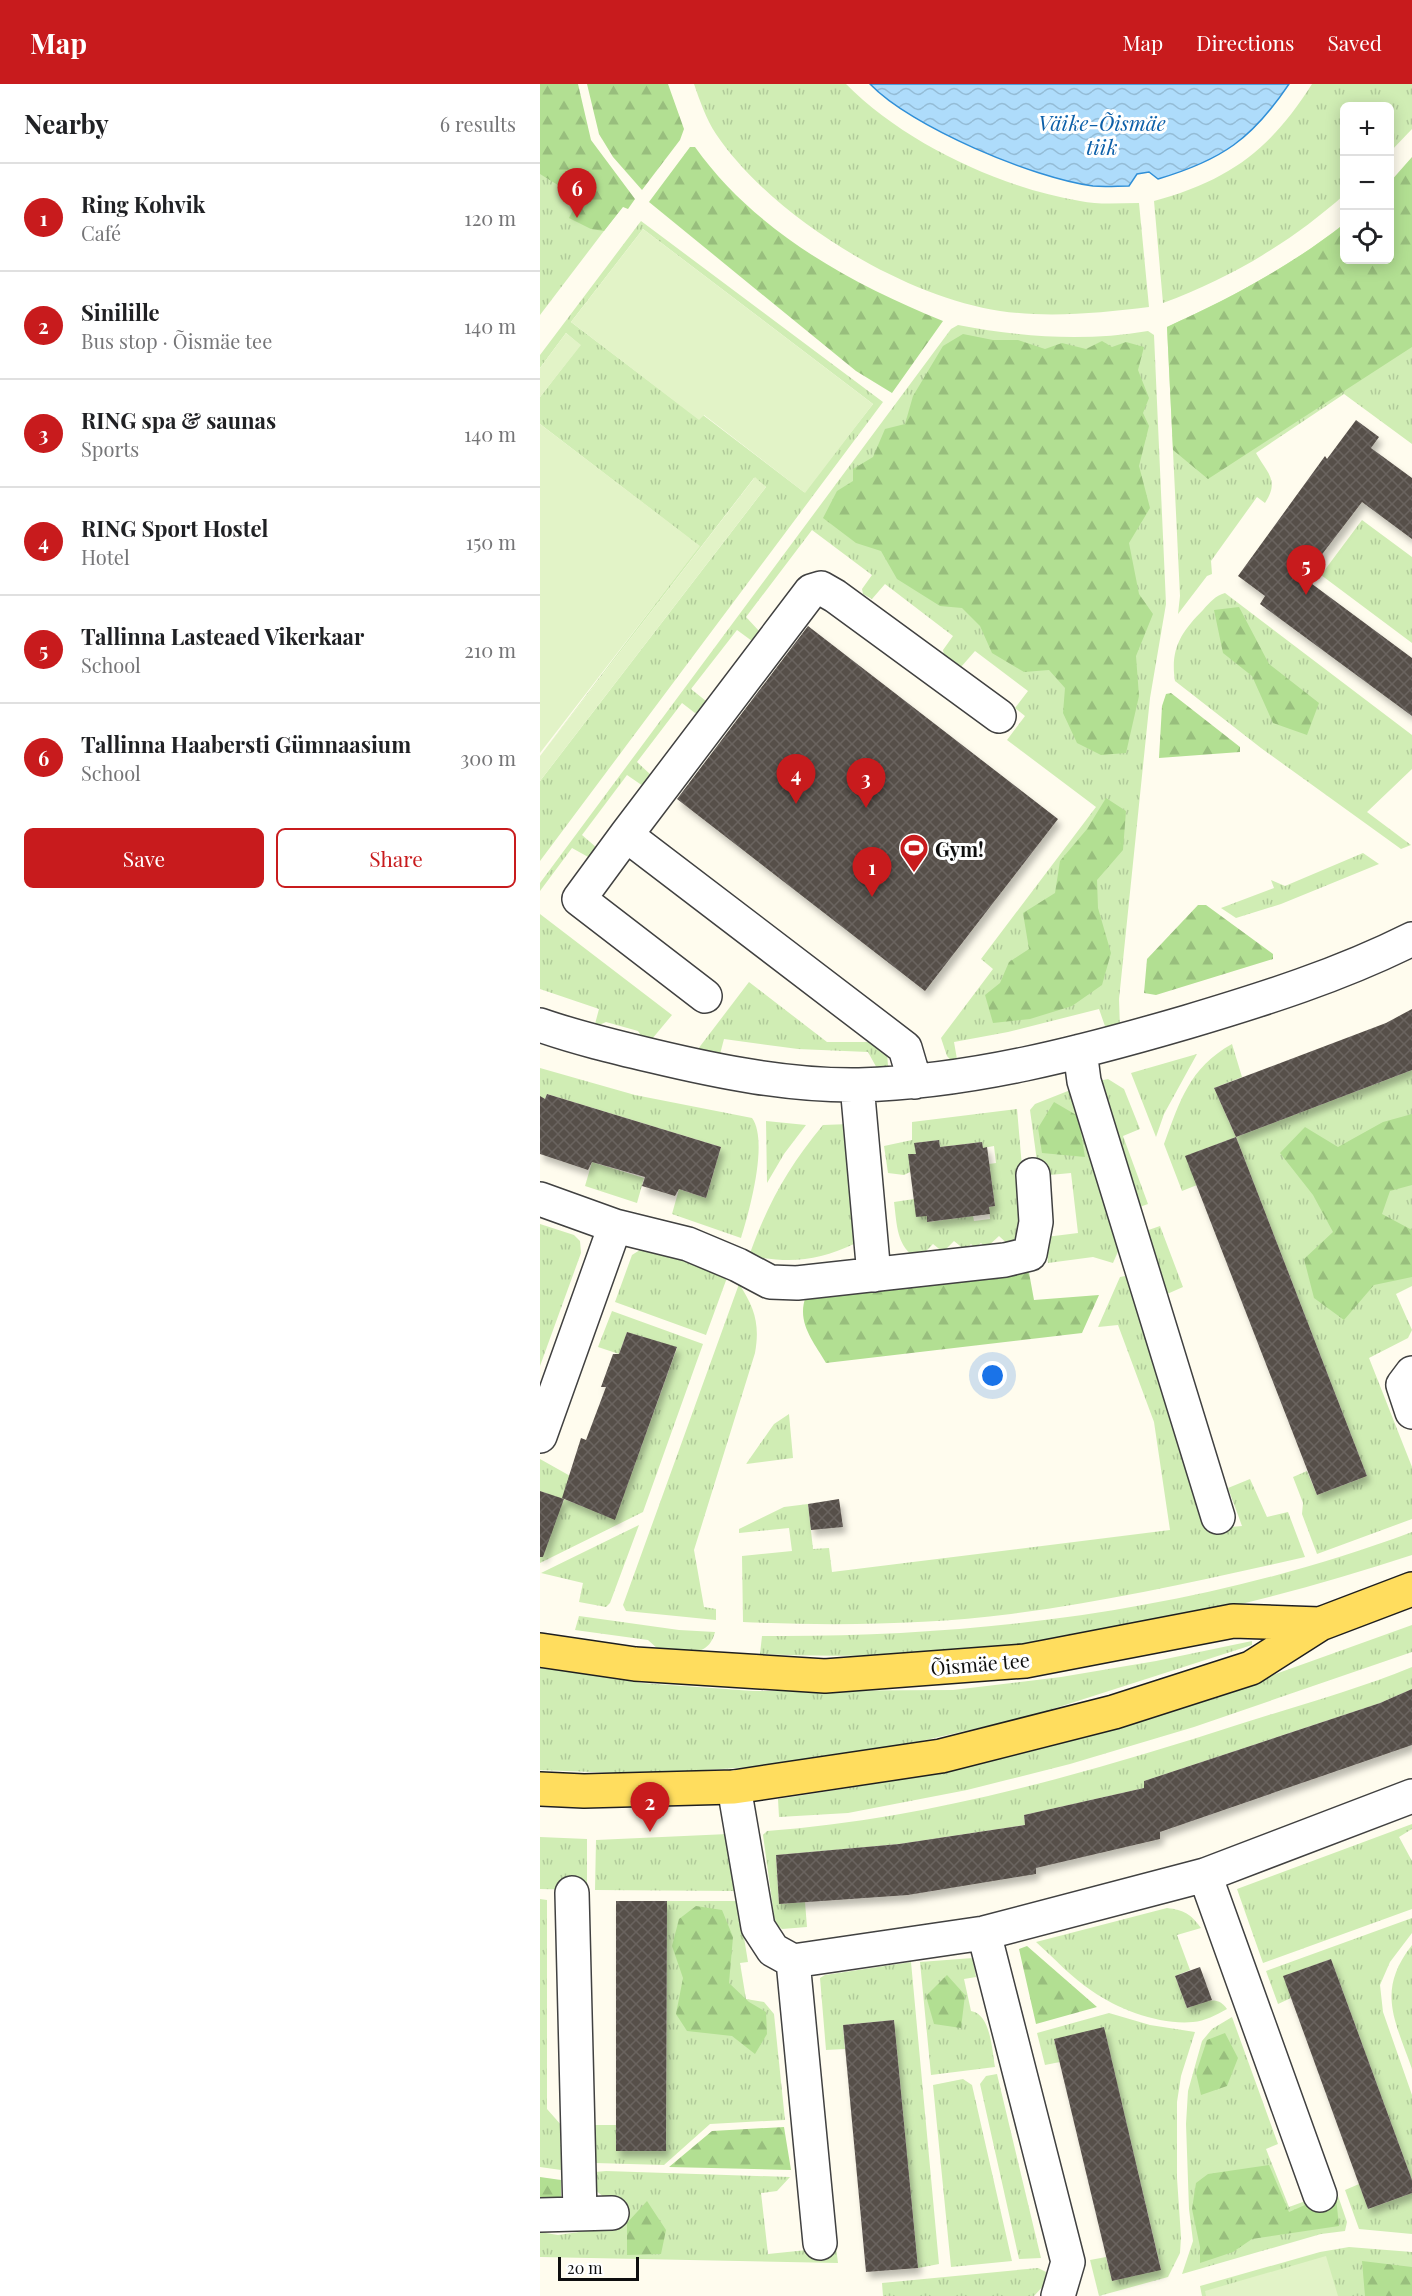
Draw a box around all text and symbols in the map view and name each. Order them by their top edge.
text: Map [30,24,87,61]
text: Map [1122,28,1163,56]
text: Directions [1196,28,1294,56]
text: Saved [1327,28,1382,56]
map controls [1340,102,1394,264]
button: + [1340,102,1394,156]
text: Nearby [24,106,109,141]
water label: Väike-Õismäe tiik [1038,108,1166,160]
text: 6 results [440,110,516,137]
button: − [1340,156,1394,210]
pin: 6 [558,168,597,218]
text: Ring Kohvik [81,189,205,219]
text: 1 [40,204,47,231]
text: 120 m [464,204,516,231]
button: locate [1340,210,1394,264]
text: Café [81,219,121,246]
text: Sinilille [81,297,160,327]
text: 2 [38,312,49,339]
text: 140 m [464,312,516,339]
text: Bus stop · Õismäe tee [81,327,272,354]
text: RING spa & saunas [81,405,276,435]
text: 3 [39,420,48,447]
text: 140 m [464,420,516,447]
text: Sports [81,435,139,462]
text: RING Sport Hostel [81,513,268,543]
text: 4 [38,528,49,555]
text: 150 m [466,528,516,555]
text: Hotel [81,543,130,570]
pin: 5 [1286,546,1326,595]
text: Tallinna Lasteaed Vikerkaar [81,621,364,651]
text: 5 [39,636,48,663]
text: 210 m [464,636,516,663]
text: School [81,651,141,678]
text: Tallinna Haabersti Gümnaasium [81,729,411,759]
text: 6 [38,744,49,771]
text: 300 m [460,744,516,771]
pin: 4 [776,754,816,804]
pin: 3 [846,758,886,808]
text: School [81,759,141,786]
button: Save [24,828,264,888]
button: Share [276,828,516,888]
sports icon: Gym! [898,832,930,874]
place label: Gym! [935,835,984,862]
pin: 1 [852,848,892,897]
your location [978,1361,1007,1390]
street label: Õismäe tee [929,1645,1031,1681]
pin: 2 [630,1782,670,1832]
scale bar [558,2254,639,2282]
text: 20 m [567,2257,602,2278]

